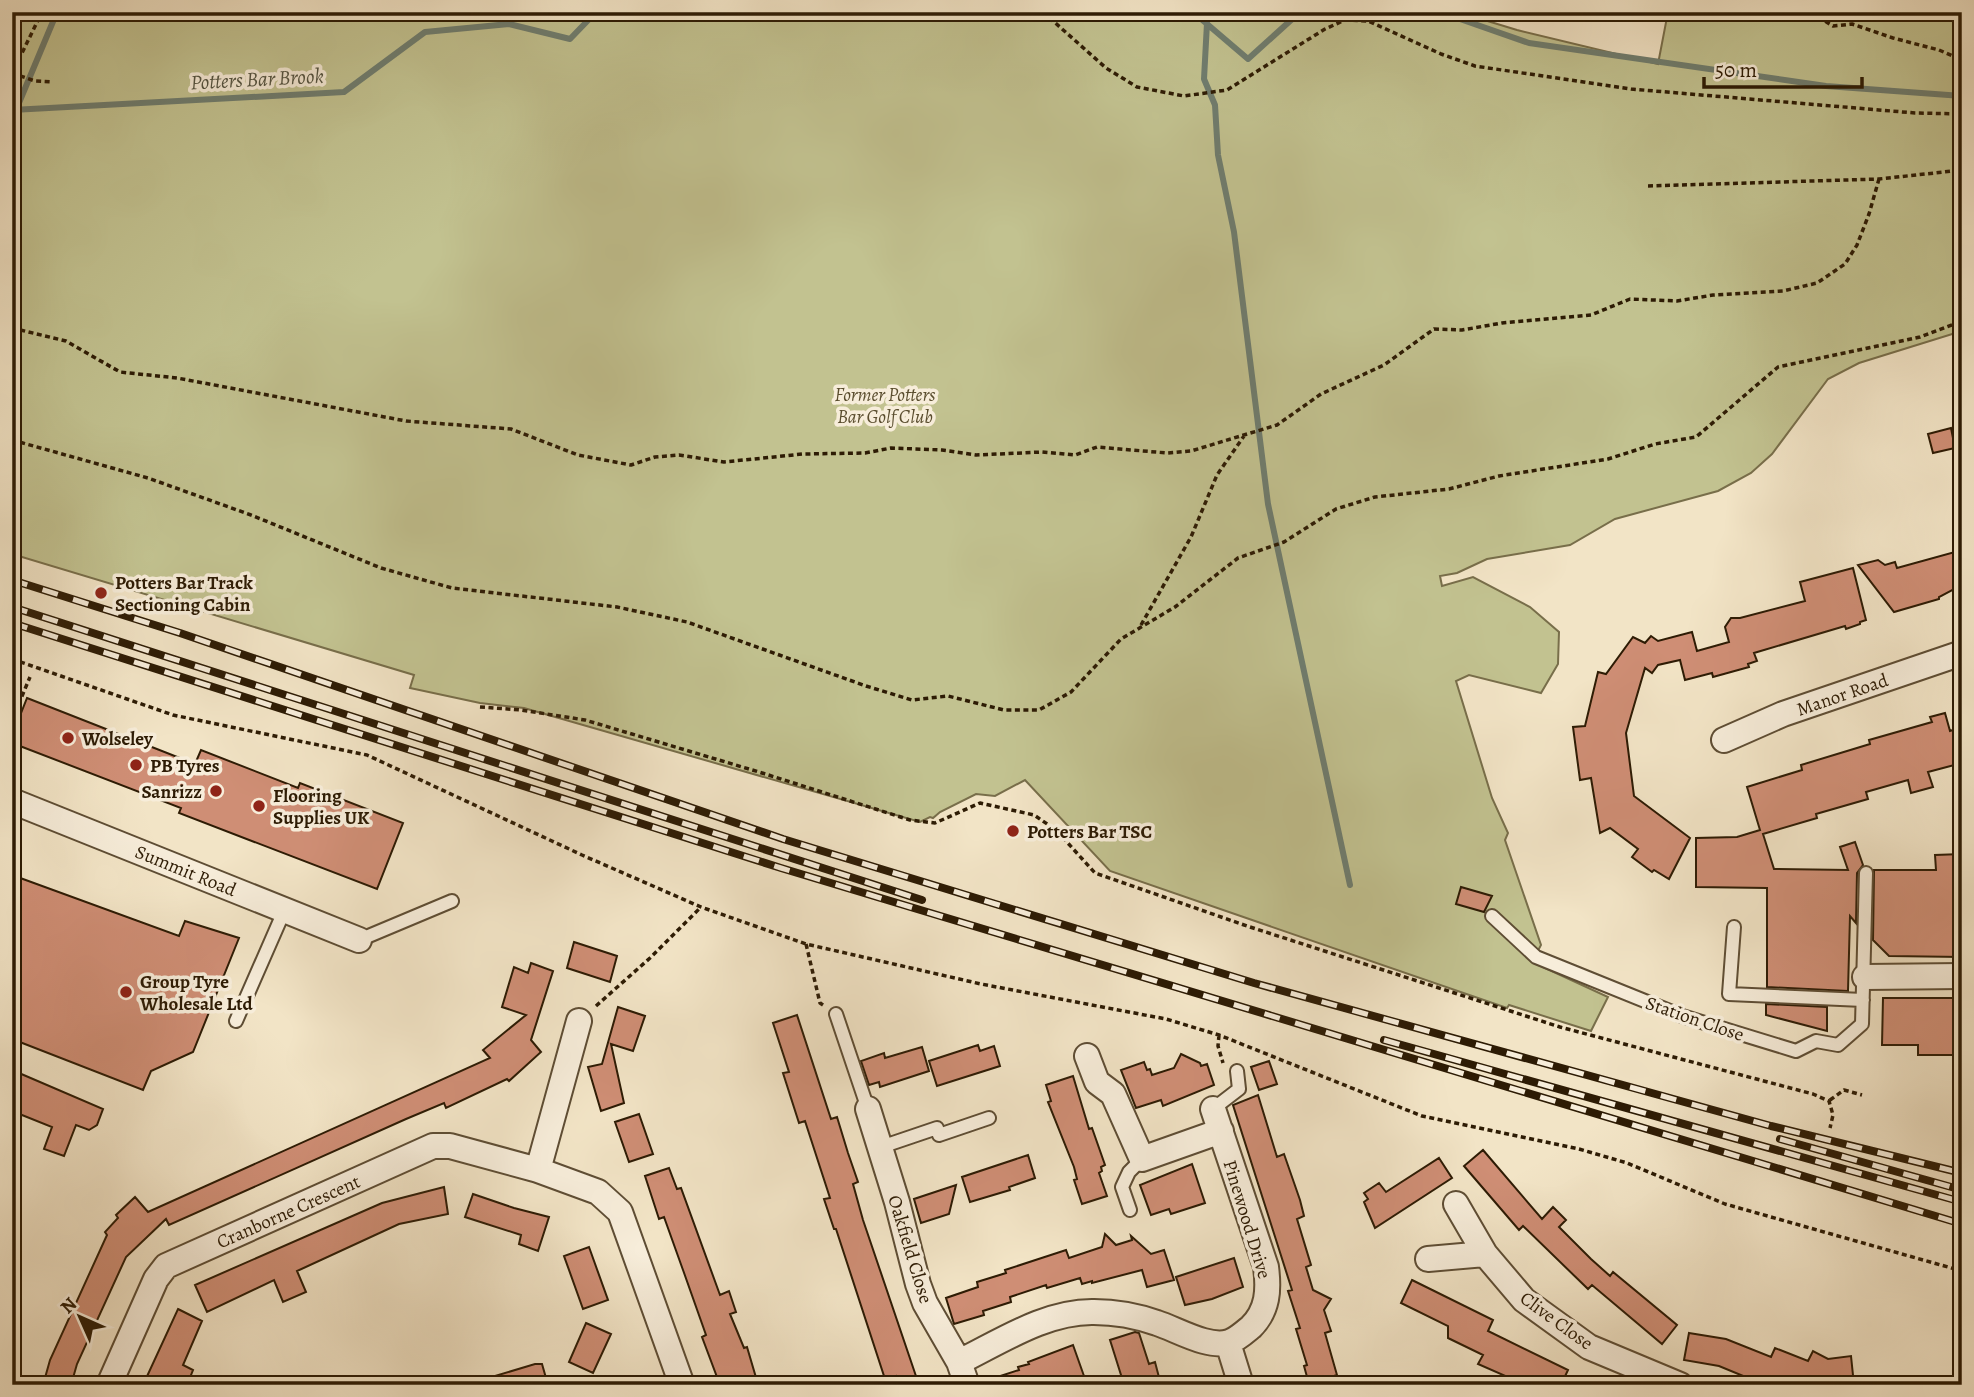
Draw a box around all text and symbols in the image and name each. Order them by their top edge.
scale bar [1704,46,1862,90]
text: 50 m [1715,56,1757,84]
water label: Potters Bar Brook [190,62,324,96]
park label: Former Potters Bar Golf Club [835,382,936,430]
place label: Potters Bar Track Sectioning Cabin [115,570,253,618]
marker: Potters Bar Track Sectioning Cabin [93,585,109,601]
street label: Manor Road [1793,667,1892,723]
place label: Wolseley [81,726,154,752]
marker: Wolseley [60,730,76,746]
place label: PB Tyres [150,753,220,779]
marker: PB Tyres [128,757,144,773]
place label: Sanrizz [141,779,202,805]
marker: Sanrizz [208,783,224,799]
place label: Flooring Supplies UK [273,783,370,831]
marker: Flooring Supplies UK [251,798,267,814]
place label: Potters Bar TSC [1027,819,1152,845]
marker: Potters Bar TSC [1005,823,1021,839]
street label: Summit Road [131,839,241,903]
place label: Group Tyre Wholesale Ltd [139,969,254,1017]
marker: Group Tyre Wholesale Ltd [118,984,134,1000]
street label: Station Close [1642,990,1747,1048]
street label: Pinewood Drive [1217,1157,1277,1282]
street label: Cranborne Crescent [212,1169,364,1255]
street label: Oakfield Close [881,1192,939,1307]
north arrow [46,1282,116,1352]
street label: Clive Close [1515,1285,1598,1356]
text: N [55,1291,83,1320]

